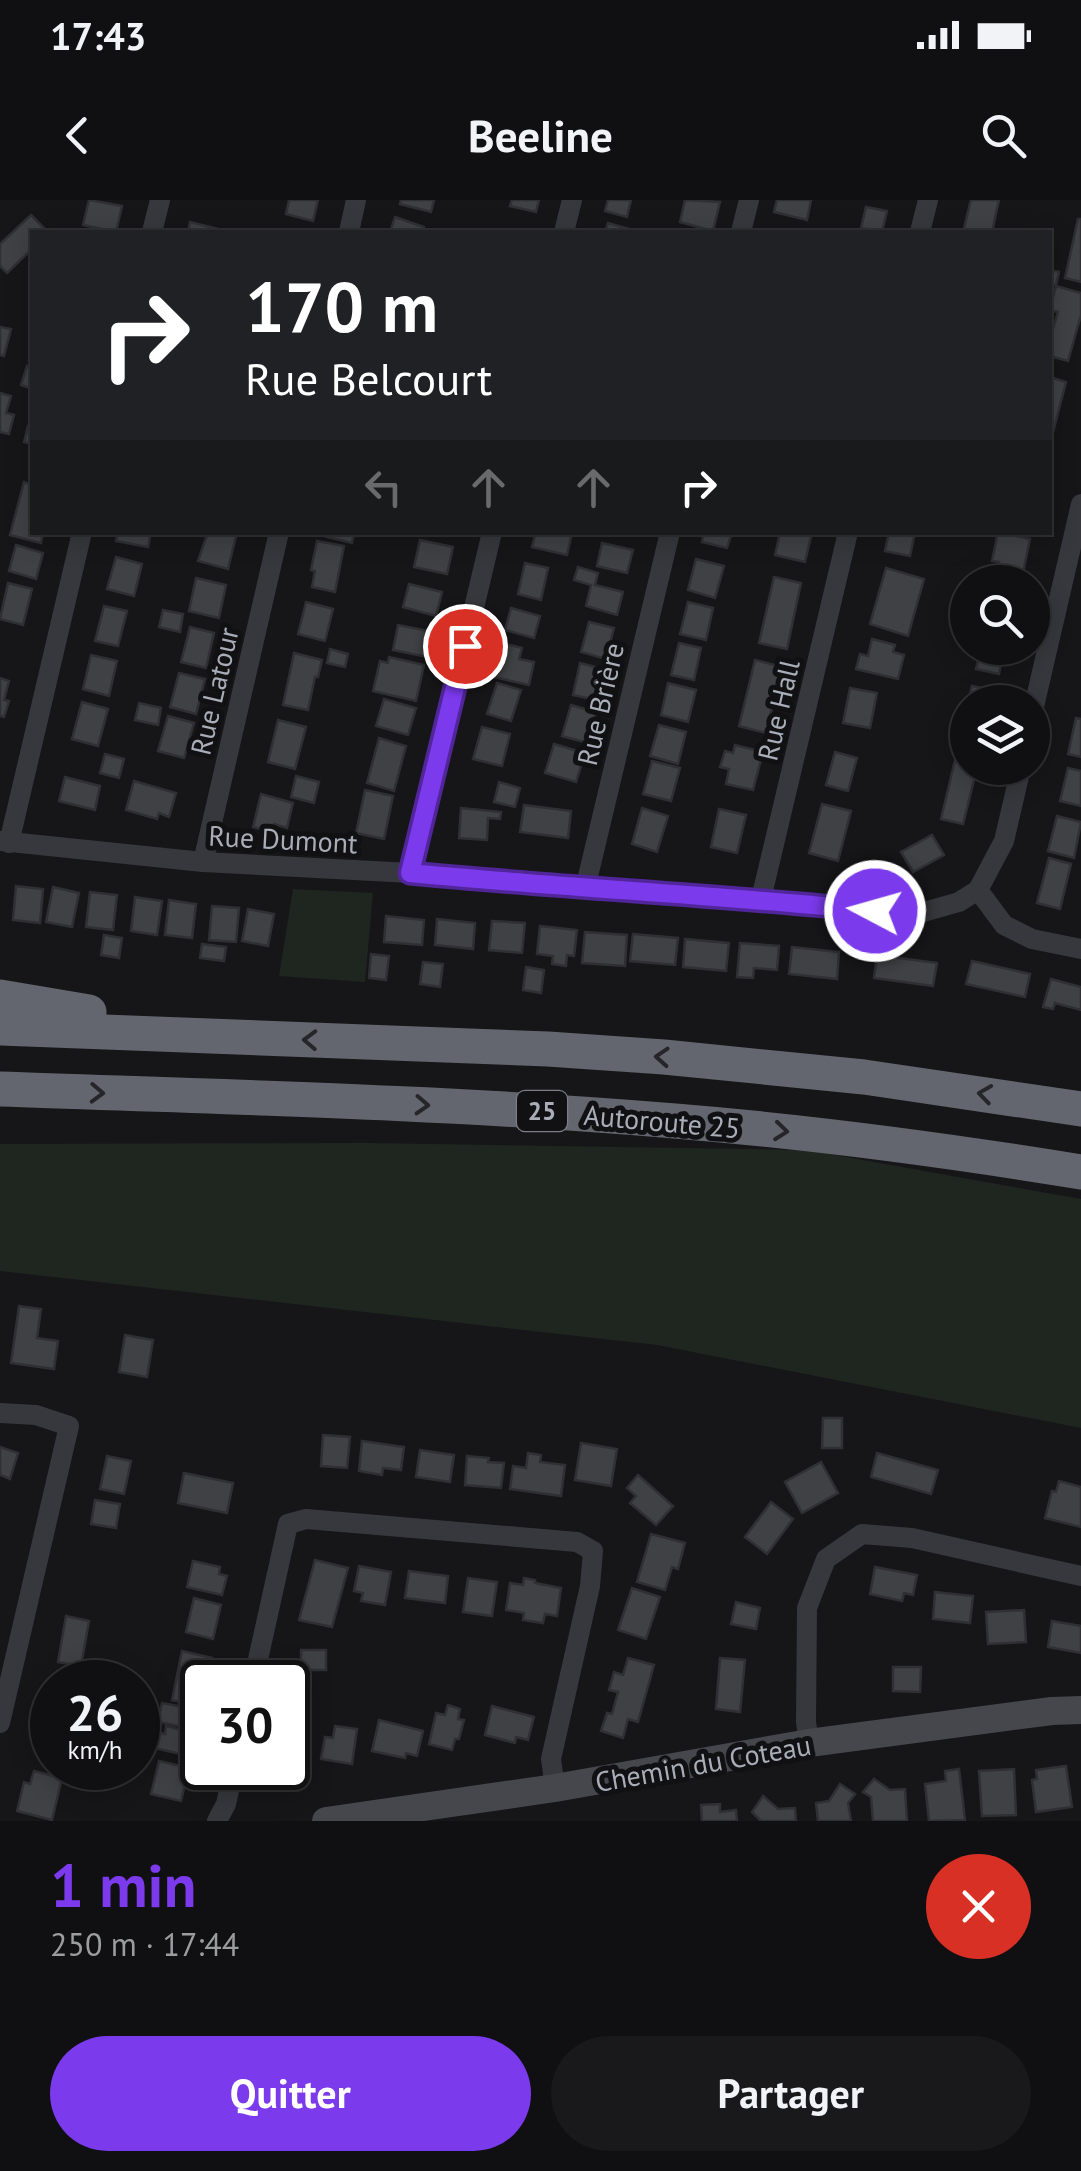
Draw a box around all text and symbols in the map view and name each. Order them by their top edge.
text: 17:43 [50,11,146,60]
text: Beeline [468,106,613,164]
icon: back [50,108,105,163]
icon: search [976,108,1031,163]
text: 170 m [245,261,438,351]
icon: right [80,270,210,400]
text: Rue Belcourt [245,349,492,407]
icon: left [356,460,411,515]
icon: ahead [461,460,516,515]
icon: ahead [566,460,621,515]
icon: right [671,460,726,515]
map controls [950,565,1050,785]
button: search [950,565,1050,665]
pin [423,604,508,689]
icon: arrive [438,619,493,674]
street label: Rue Latour [181,623,247,758]
street label: Rue Brière [568,639,632,769]
street label: Rue Hall [748,656,808,764]
button: layers [950,685,1050,785]
street label: Rue Dumont [208,817,359,861]
position arrow [823,859,927,963]
one-way arrow [302,1030,318,1051]
one-way arrow [653,1046,669,1068]
one-way arrow [90,1082,106,1103]
one-way arrow [976,1085,993,1106]
road number: 25 [517,1091,567,1131]
one-way arrow [415,1094,431,1115]
street label: Autoroute 25 [582,1096,742,1146]
one-way arrow [774,1120,790,1142]
speed limit sign: 30 [180,1660,310,1790]
text: 26 [67,1680,123,1745]
street label: Chemin du Coteau [592,1726,814,1800]
text: km/h [68,1734,122,1766]
text: 1 min [50,1846,196,1924]
button: close [926,1854,1031,1959]
text: 250 m · 17:44 [50,1923,239,1965]
button: Quitter [50,2036,531,2151]
button: Partager [551,2036,1031,2151]

